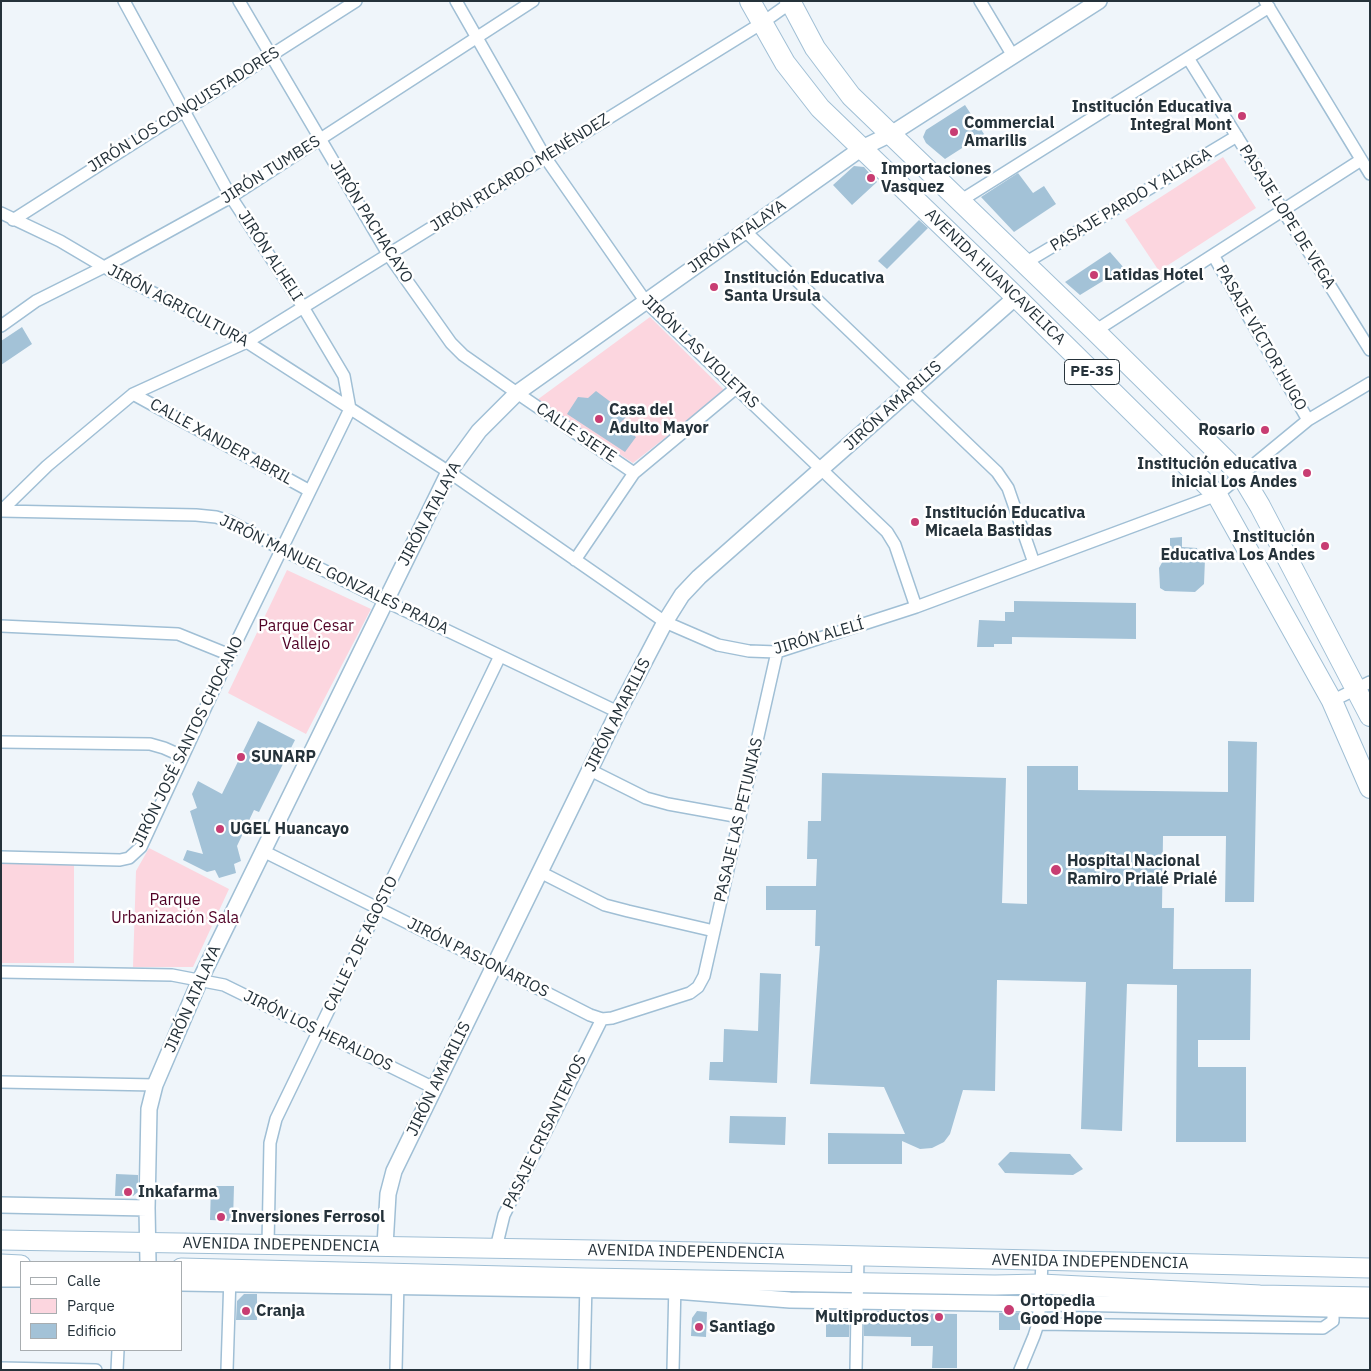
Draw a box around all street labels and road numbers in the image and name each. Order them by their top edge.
street label: JIRÓN LOS CONQUISTADORES [85,43,283,177]
street label: JIRÓN RICARDO MENÉNDEZ [427,110,613,236]
street label: JIRÓN TUMBES [218,132,324,208]
street label: PASAJE LOPE DE VEGA [1235,141,1339,293]
street label: PASAJE PARDO Y ALIAGA [1047,144,1215,256]
street label: JIRÓN PACHACAYO [326,157,416,287]
street label: JIRÓN ATALAYA [684,196,790,278]
street label: AVENIDA HUANCAVELICA [921,205,1069,349]
street label: JIRÓN ALHELI [234,207,306,305]
street label: JIRÓN AGRICULTURA [104,261,252,351]
street label: PASAJE VÍCTOR HUGO [1211,262,1311,414]
street label: JIRÓN LAS VIOLETAS [638,291,762,413]
street label: JIRÓN AMARILIS [840,357,946,455]
road number: PE-3S [1064,360,1120,384]
street label: CALLE XANDER ABRIL [146,395,296,489]
street label: CALLE SIETE [532,399,620,467]
street label: JIRÓN ATALAYA [394,459,466,569]
street label: JIRÓN MANUEL GONZALES PRADA [216,511,452,639]
street label: JIRÓN ALELÍ [772,615,866,659]
street label: JIRÓN JOSÉ SANTOS CHOCANO [128,633,248,851]
street label: JIRÓN AMARILIS [581,655,655,775]
street label: PASAJE LAS PETUNIAS [711,736,767,904]
street label: CALLE 2 DE AGOSTO [320,873,402,1015]
street label: JIRÓN PASIONARIOS [404,914,552,1002]
street label: JIRÓN ATALAYA [161,942,225,1056]
street label: JIRÓN LOS HERALDOS [240,987,396,1075]
street label: JIRÓN AMARILIS [403,1019,475,1139]
street label: PASAJE CRISANTEMOS [499,1052,591,1212]
street label: AVENIDA INDEPENDENCIA [182,1234,380,1256]
street label: AVENIDA INDEPENDENCIA [587,1241,785,1263]
street label: AVENIDA INDEPENDENCIA [991,1251,1189,1273]

